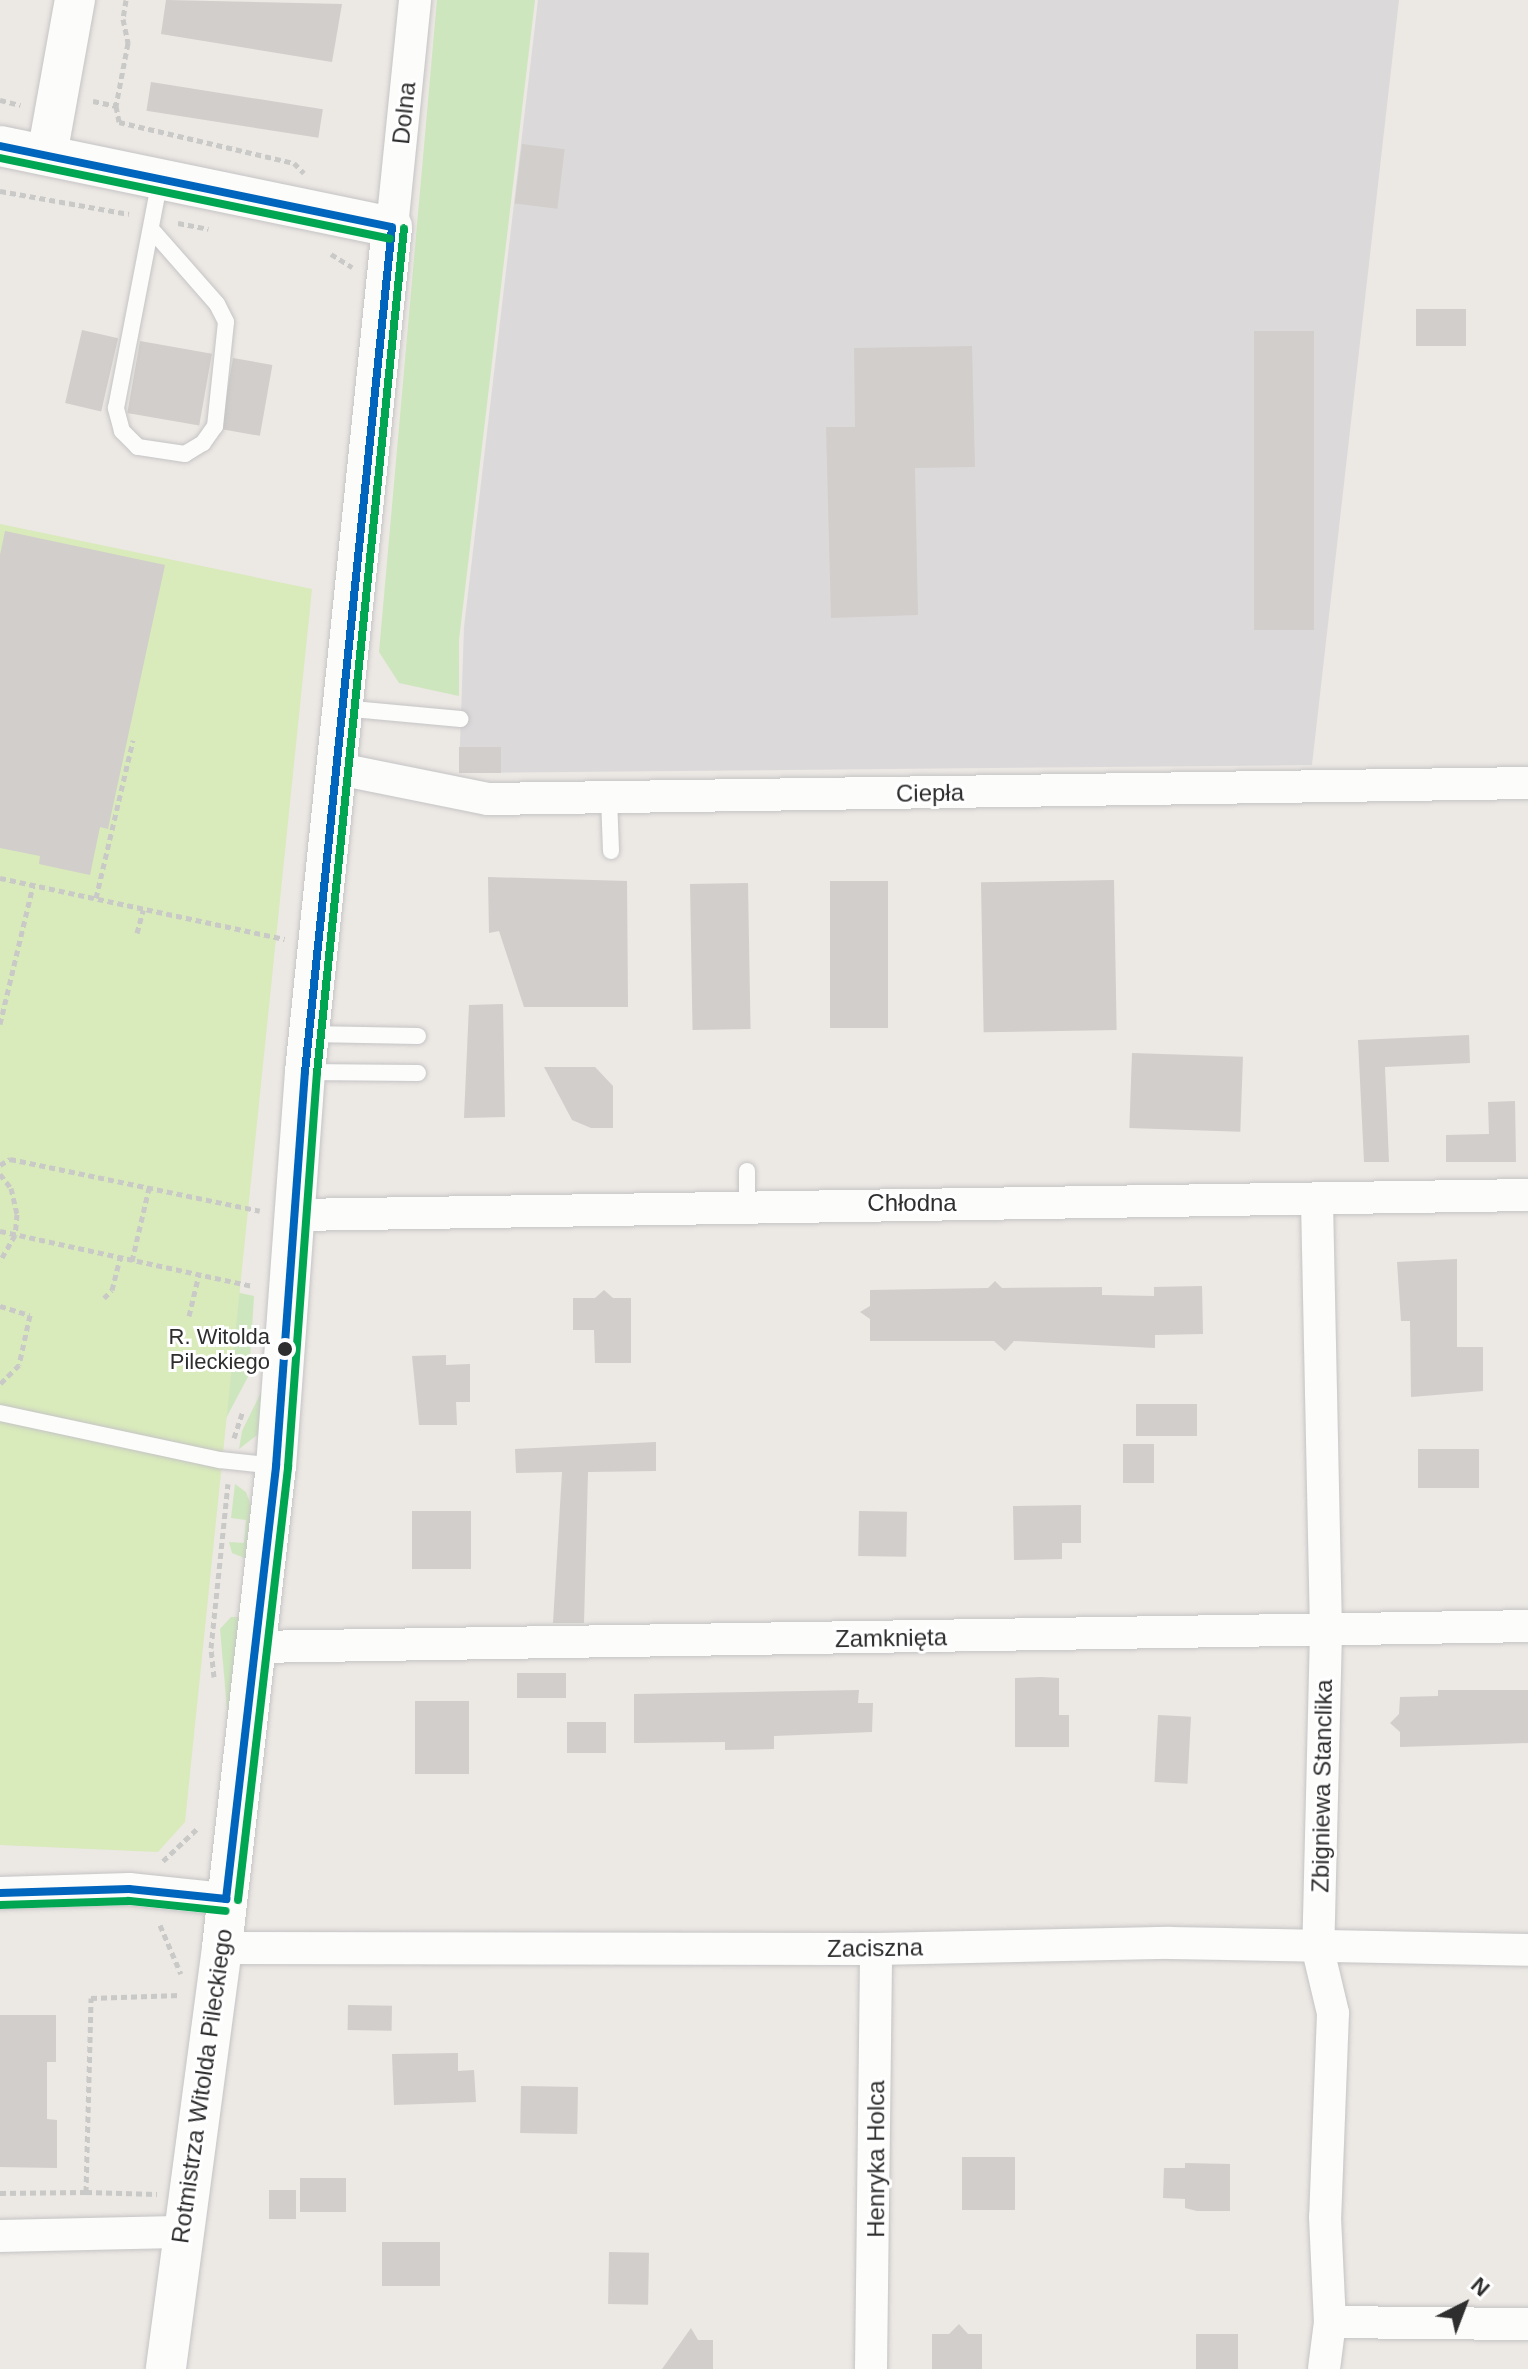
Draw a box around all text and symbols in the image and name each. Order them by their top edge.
street label: Dolna [386,80,422,146]
street label: Ciepła [896,778,964,808]
street label: Chłodna [867,1189,957,1217]
place label: R. Witolda Pileckiego [169,1323,270,1374]
marker: R. Witolda Pileckiego [277,1341,293,1357]
street label: Zamknięta [835,1623,947,1653]
street label: Zbigniewa Stanclika [1306,1679,1338,1893]
street label: Rotmistrza Witolda Pileckiego [166,1927,238,2245]
street label: Zaciszna [827,1933,923,1963]
street label: Henryka Holca [862,2080,890,2238]
north arrow [1424,2265,1504,2345]
text: N [1466,2272,1495,2301]

